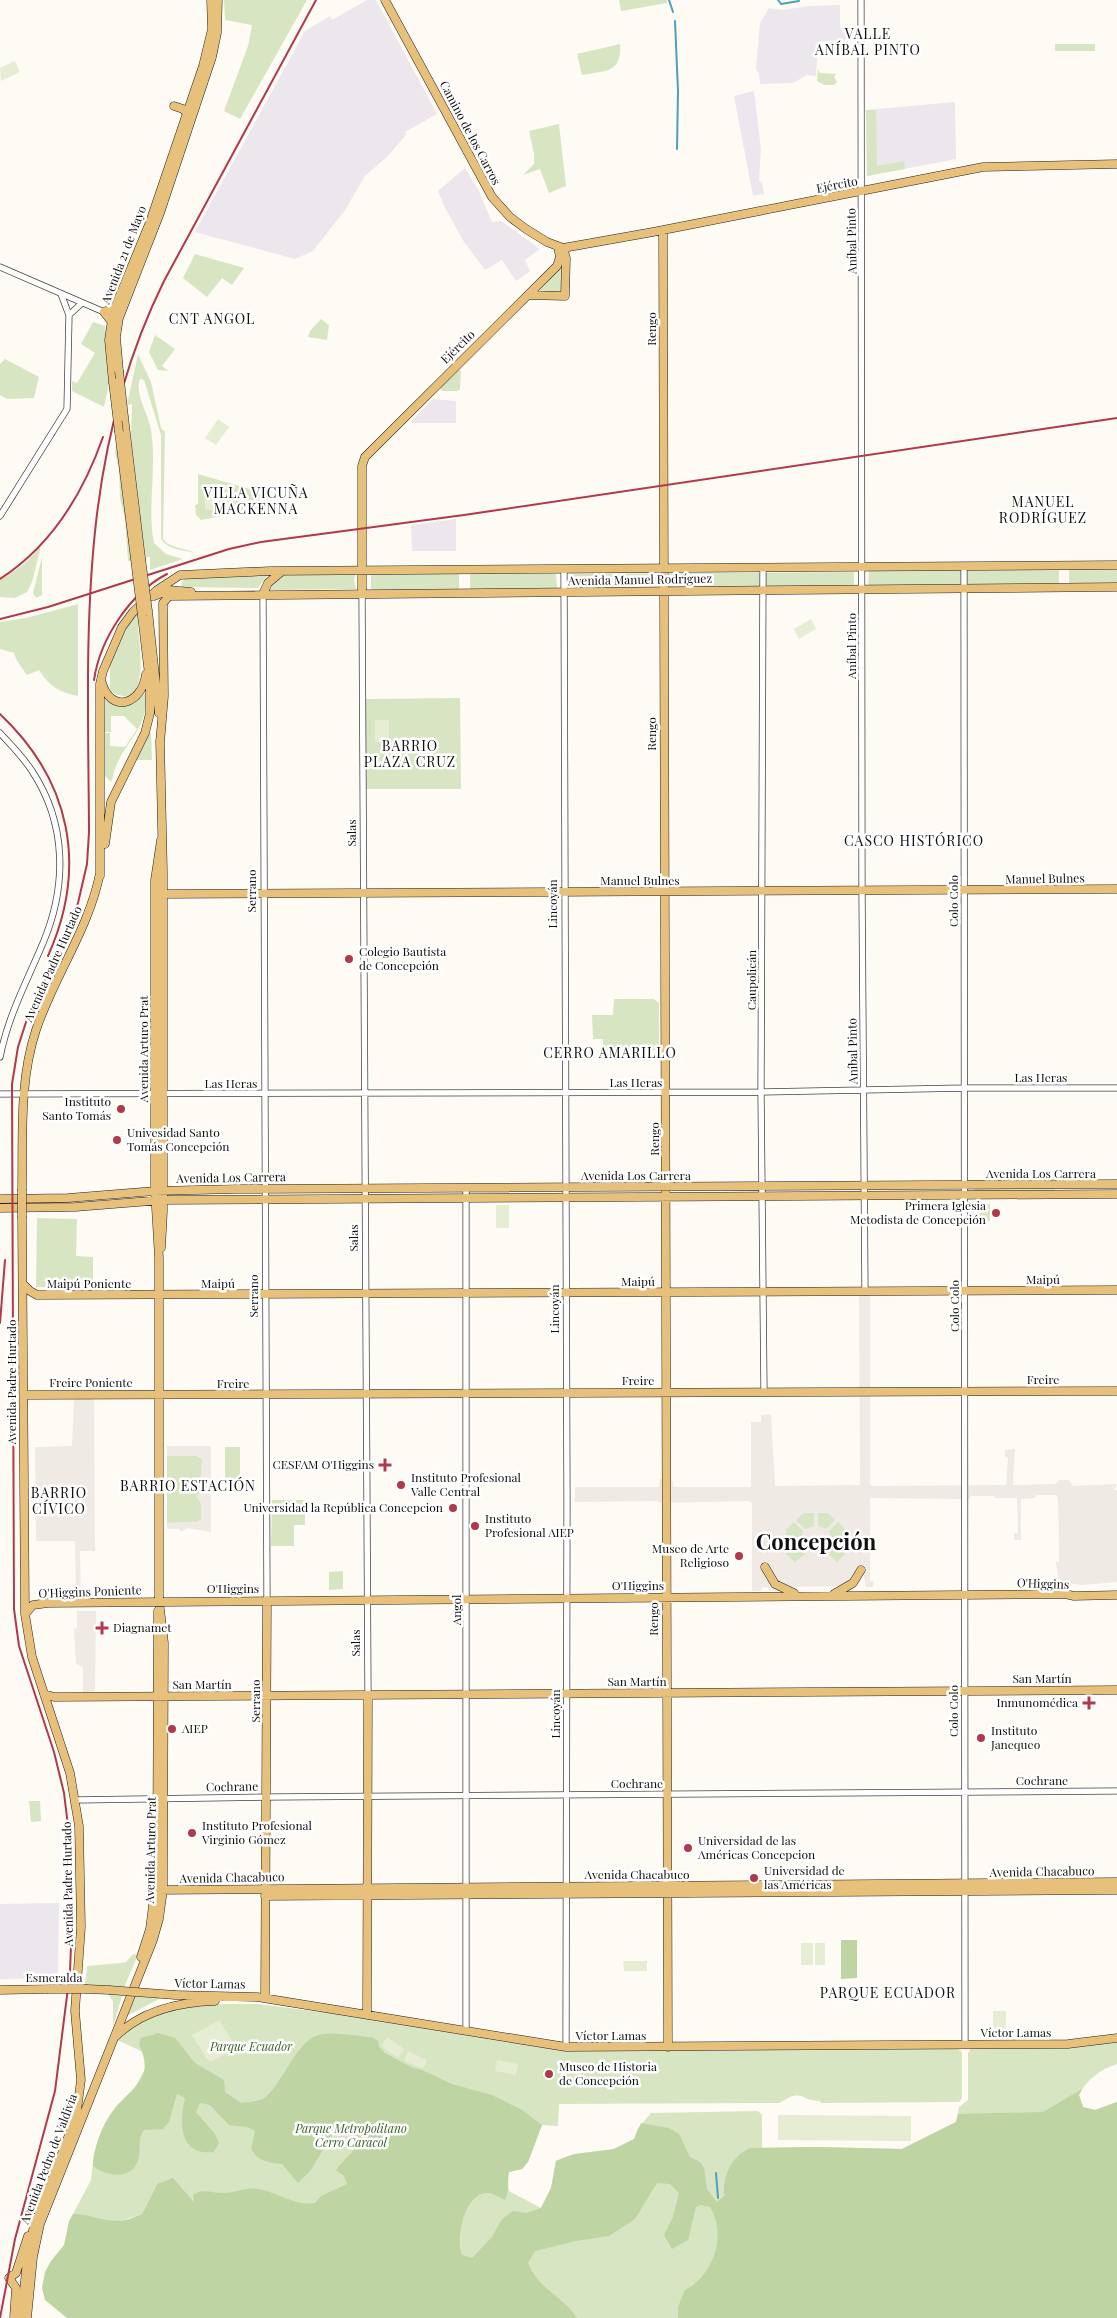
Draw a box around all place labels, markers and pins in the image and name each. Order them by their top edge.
place label: Colegio Bautista de Concepción [359,943,446,973]
marker: Colegio Bautista de Concepción [343,953,355,965]
place label: Instituto Santo Tomás [42,1093,111,1123]
marker: Instituto Santo Tomás [115,1103,127,1115]
place label: Univesidad Santo Tomás Concepción [127,1124,229,1154]
marker: Univesidad Santo Tomás Concepción [111,1134,123,1146]
place label: Primera Iglesia Metodista de Concepción [850,1197,986,1227]
marker: Primera Iglesia Metodista de Concepción [990,1207,1002,1219]
place label: CESFAM O'Higgins [272,1456,374,1472]
marker: CESFAM O'Higgins [378,1458,392,1472]
place label: Instituto Profesional Valle Central [410,1469,522,1499]
marker: Instituto Profesional Valle Central [395,1479,407,1491]
place label: Universidad la República Concepcion [243,1499,443,1515]
marker: Universidad la República Concepcion [447,1502,459,1514]
place label: Instituto Profesional AIEP [485,1510,574,1540]
marker: Instituto Profesional AIEP [469,1520,481,1532]
place label: Museo de Arte Religioso [652,1540,729,1570]
marker: Museo de Arte Religioso [733,1550,745,1562]
place label: Diagnamet [113,1619,172,1635]
marker: Diagnamet [95,1621,109,1635]
place label: Inmunomédica [996,1694,1078,1710]
marker: Inmunomédica [1082,1696,1096,1710]
place label: AIEP [181,1720,208,1736]
place label: Instituto Janequeo [990,1722,1041,1752]
marker: AIEP [166,1723,178,1735]
marker: Instituto Janequeo [975,1732,987,1744]
place label: Instituto Profesional Virginio Gómez [201,1817,313,1847]
marker: Instituto Profesional Virginio Gómez [186,1827,198,1839]
place label: Universidad de las Américas Concepcion [697,1832,815,1862]
marker: Universidad de las Américas Concepcion [682,1842,694,1854]
place label: Universidad de las Américas [764,1862,845,1892]
marker: Universidad de las Américas [748,1872,760,1884]
place label: Museo de Historia de Concepción [559,2058,657,2088]
marker: Museo de Historia de Concepción [543,2068,555,2080]

